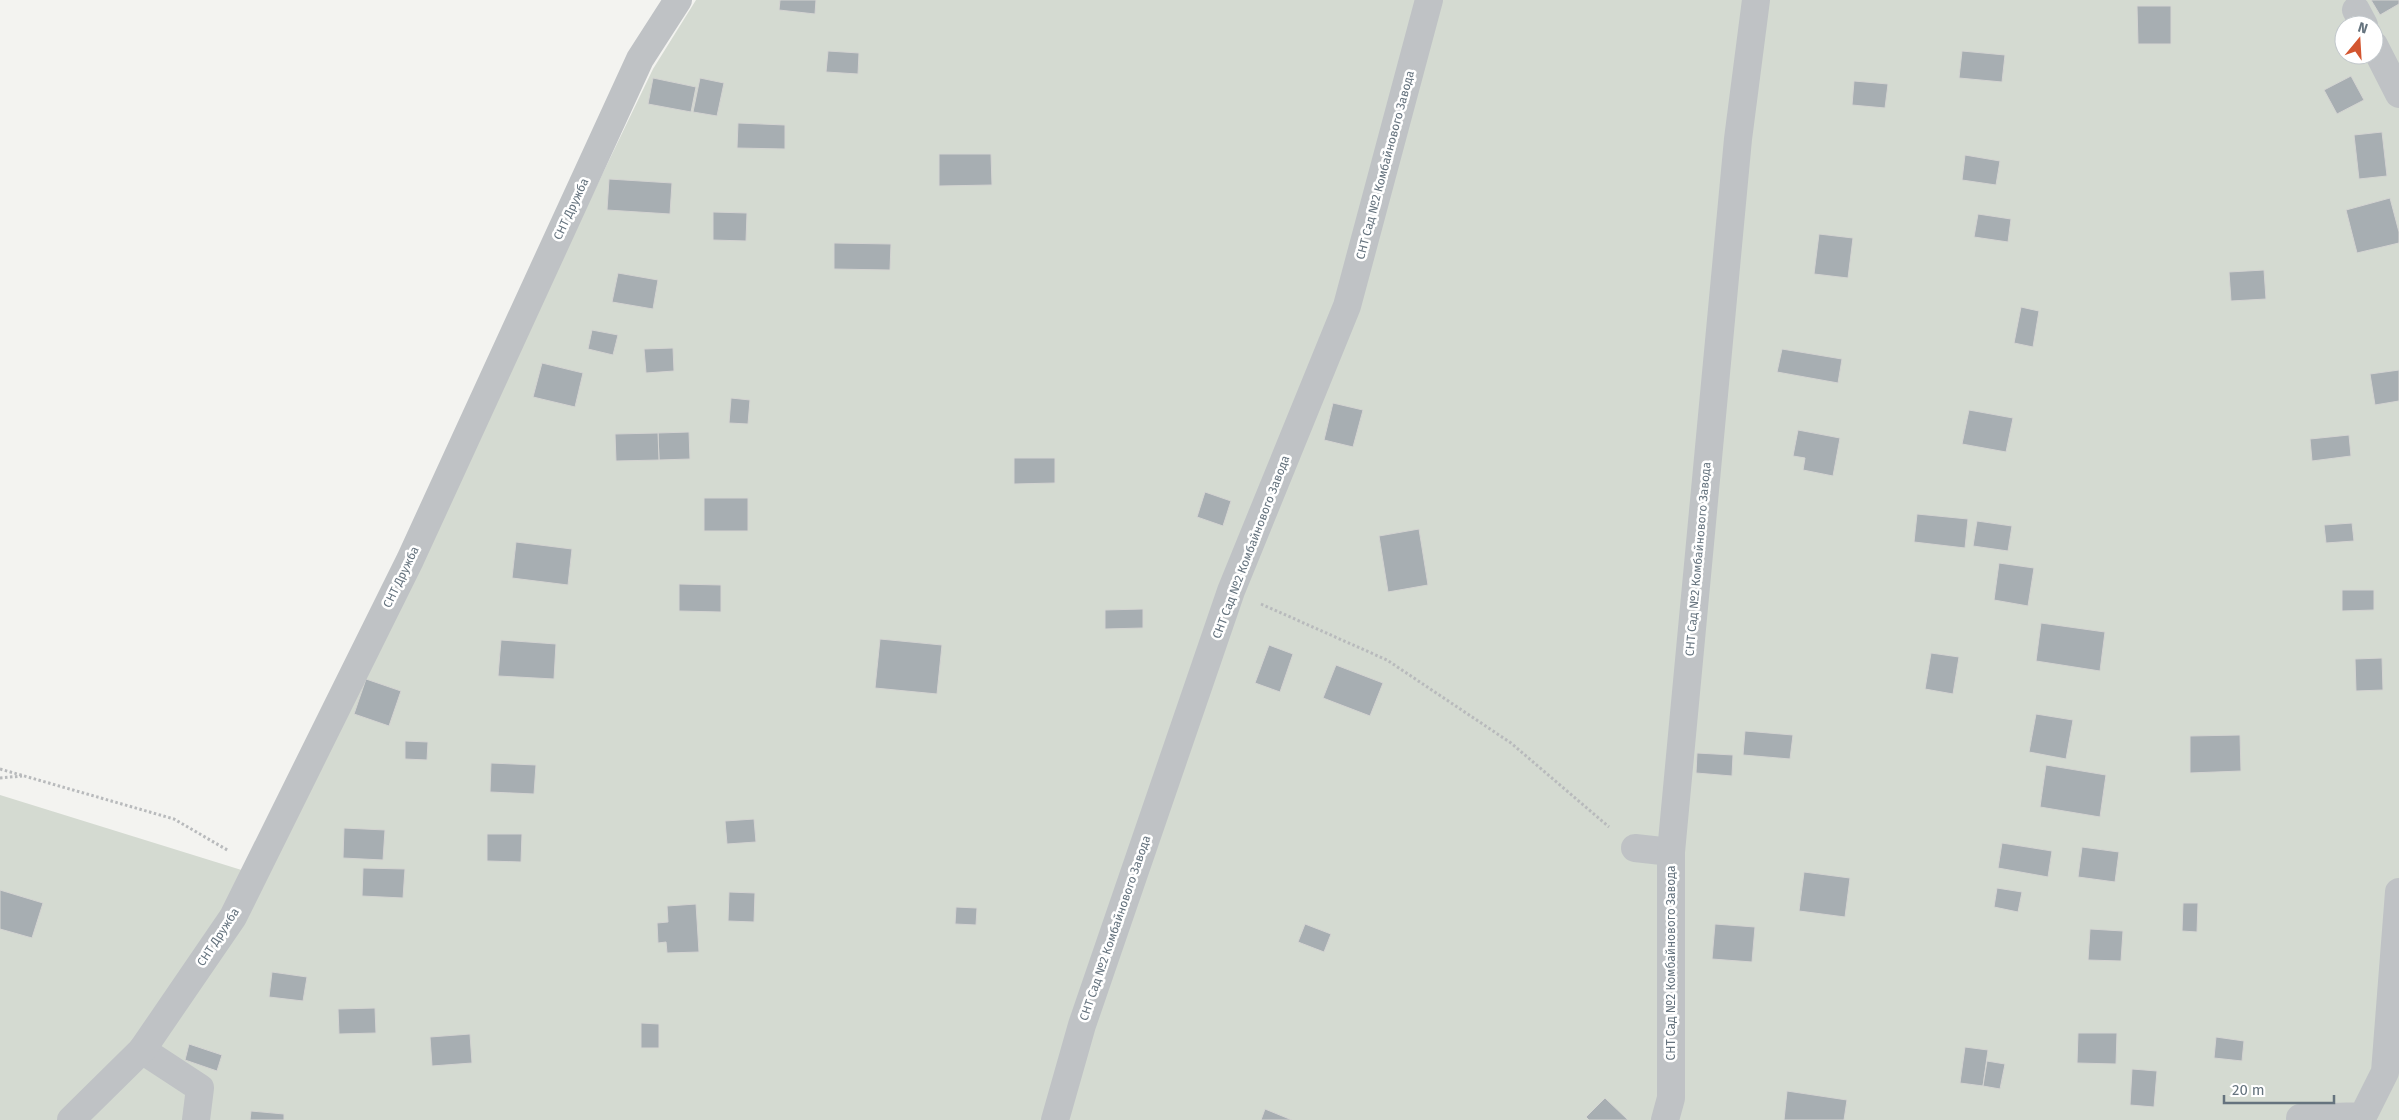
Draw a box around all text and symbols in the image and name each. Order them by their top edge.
north arrow [2334,15,2384,65]
text: N [2356,19,2370,38]
street label: СНТ Сад №2 Комбайнового Завода [1353,69,1417,261]
street label: СНТ Дружба [551,176,591,242]
street label: СНТ Сад №2 Комбайнового Завода [1210,454,1292,640]
street label: СНТ Сад №2 Комбайнового Завода [1683,461,1713,657]
street label: СНТ Дружба [380,544,422,610]
street label: СНТ Сад №2 Комбайнового Завода [1077,834,1153,1022]
street label: СНТ Сад №2 Комбайнового Завода [1664,866,1678,1060]
street label: СНТ Дружба [194,905,242,969]
scale bar [2224,1072,2334,1104]
text: 20 m [2232,1081,2265,1099]

